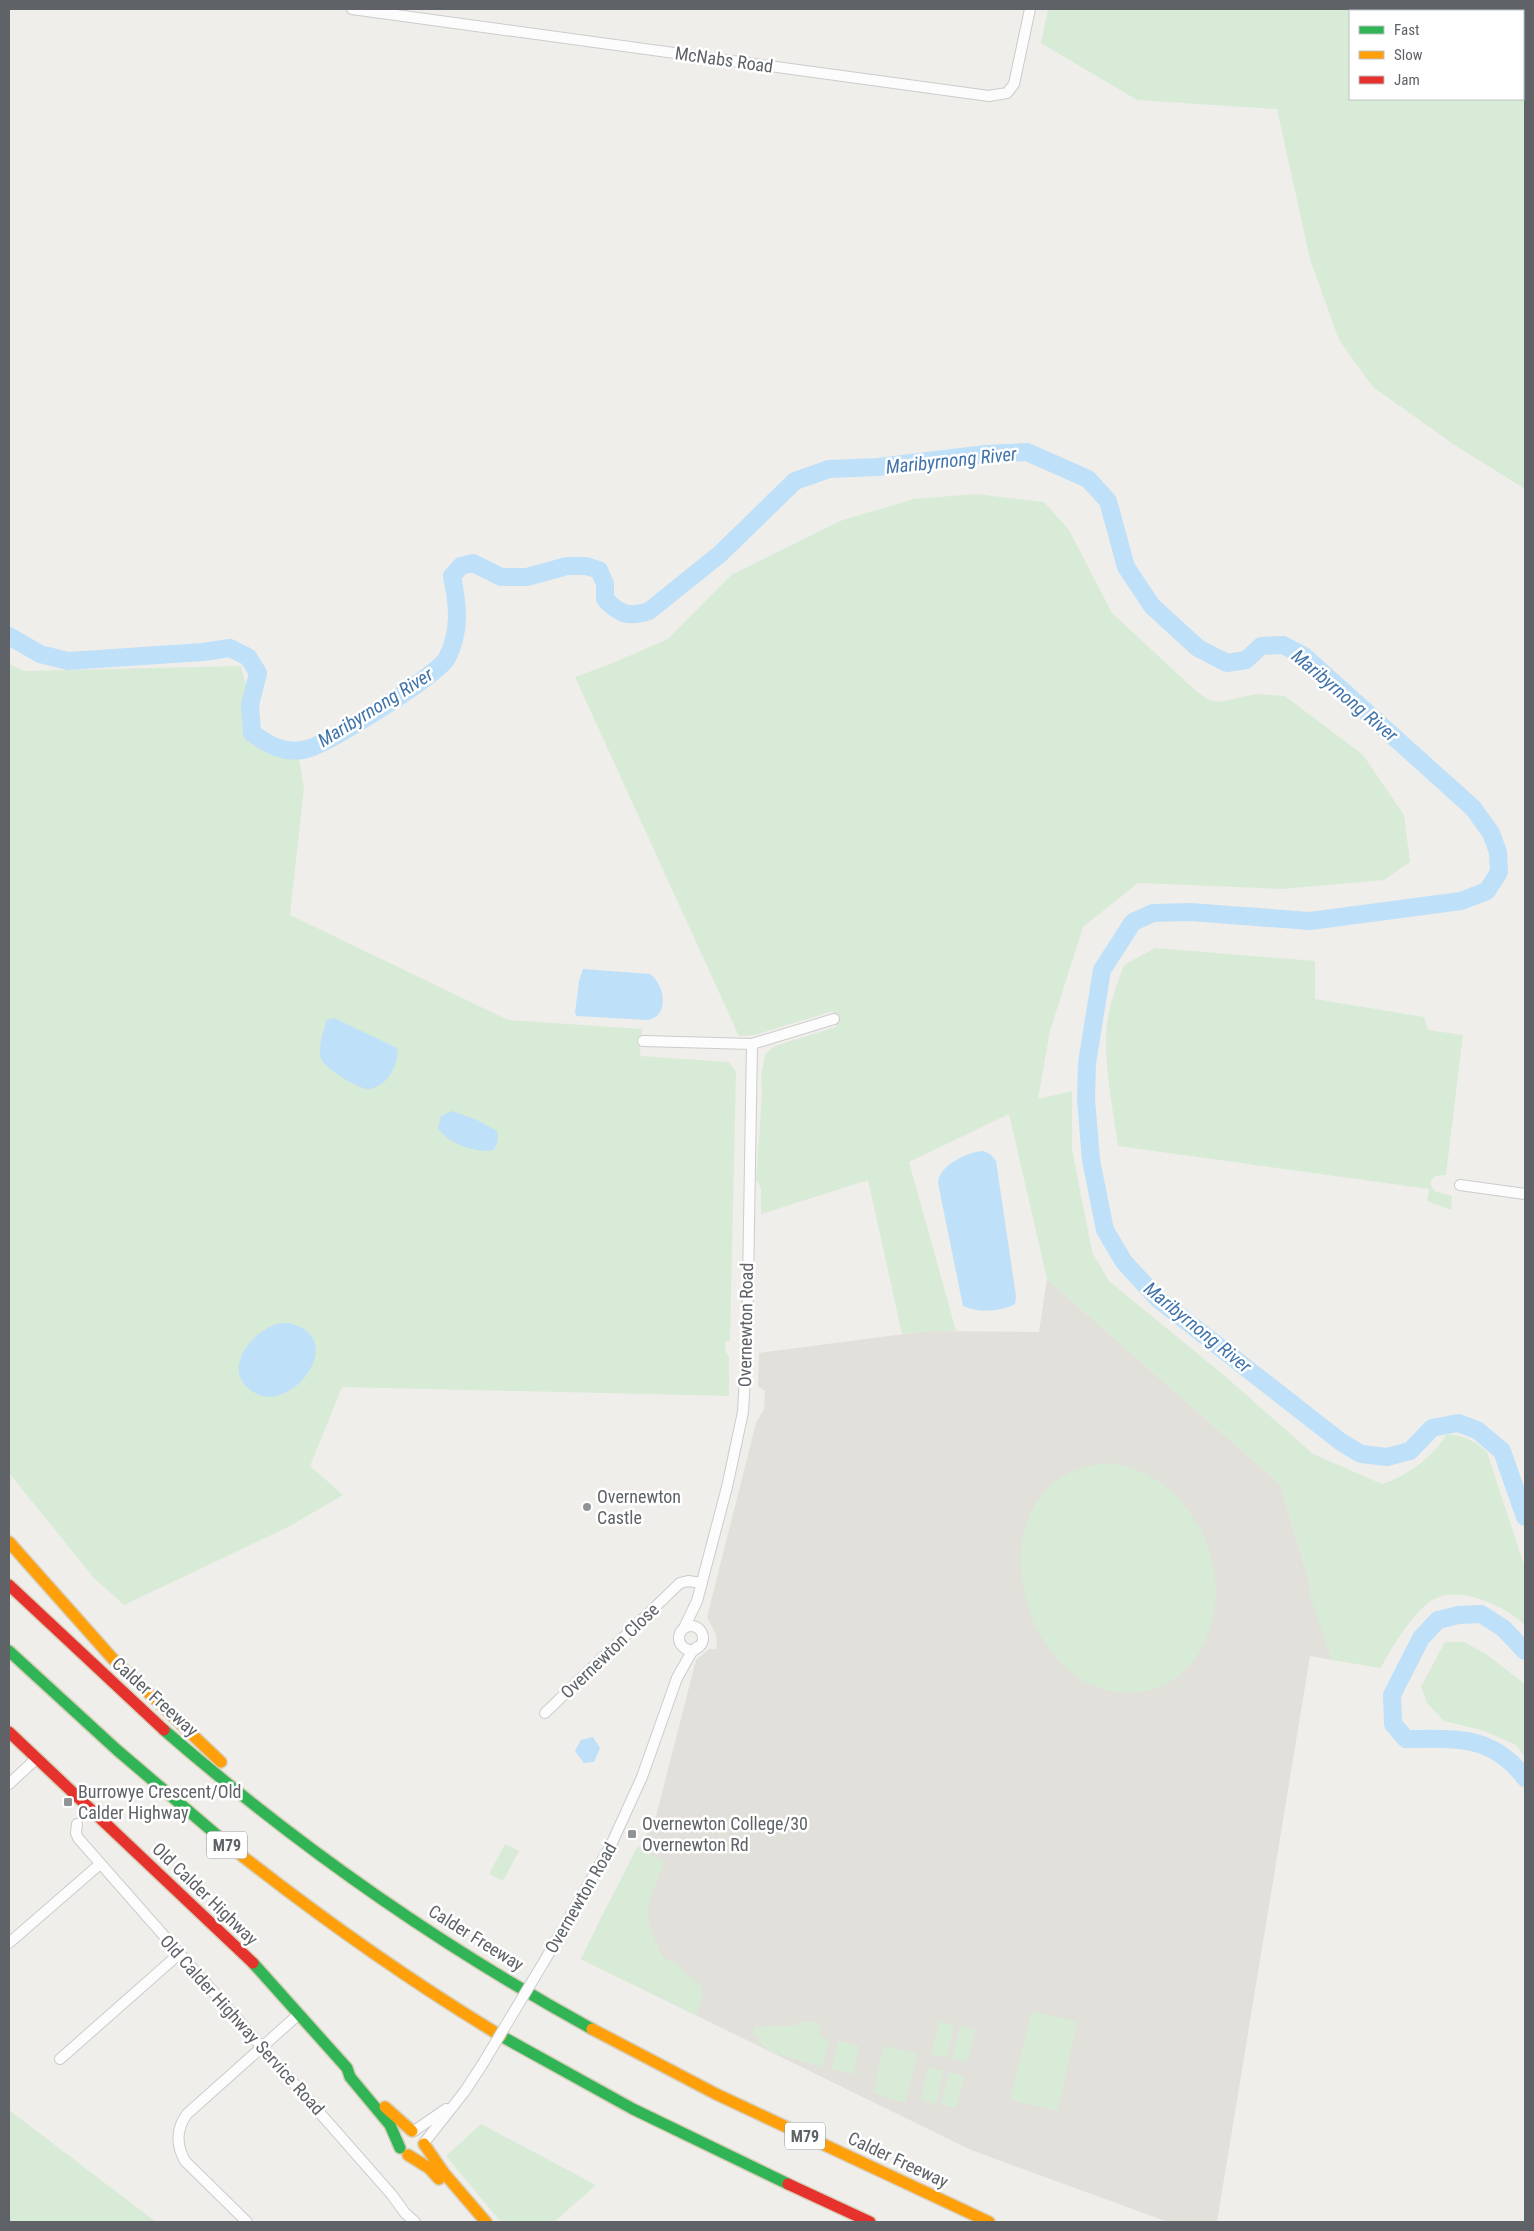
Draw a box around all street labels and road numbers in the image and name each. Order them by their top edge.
street label: McNabs Road [674,42,775,77]
street label: Overnewton Road [734,1263,757,1387]
street label: Overnewton Close [556,1599,663,1703]
street label: Calder Freeway [108,1653,203,1741]
road number: M79 [207,1832,247,1858]
street label: Old Calder Highway [148,1838,263,1950]
street label: Overnewton Road [540,1839,621,1957]
street label: Calder Freeway [425,1900,528,1975]
street label: Old Calder Highway Service Road [156,1930,329,2119]
road number: M79 [785,2122,825,2150]
street label: Calder Freeway [845,2127,952,2192]

